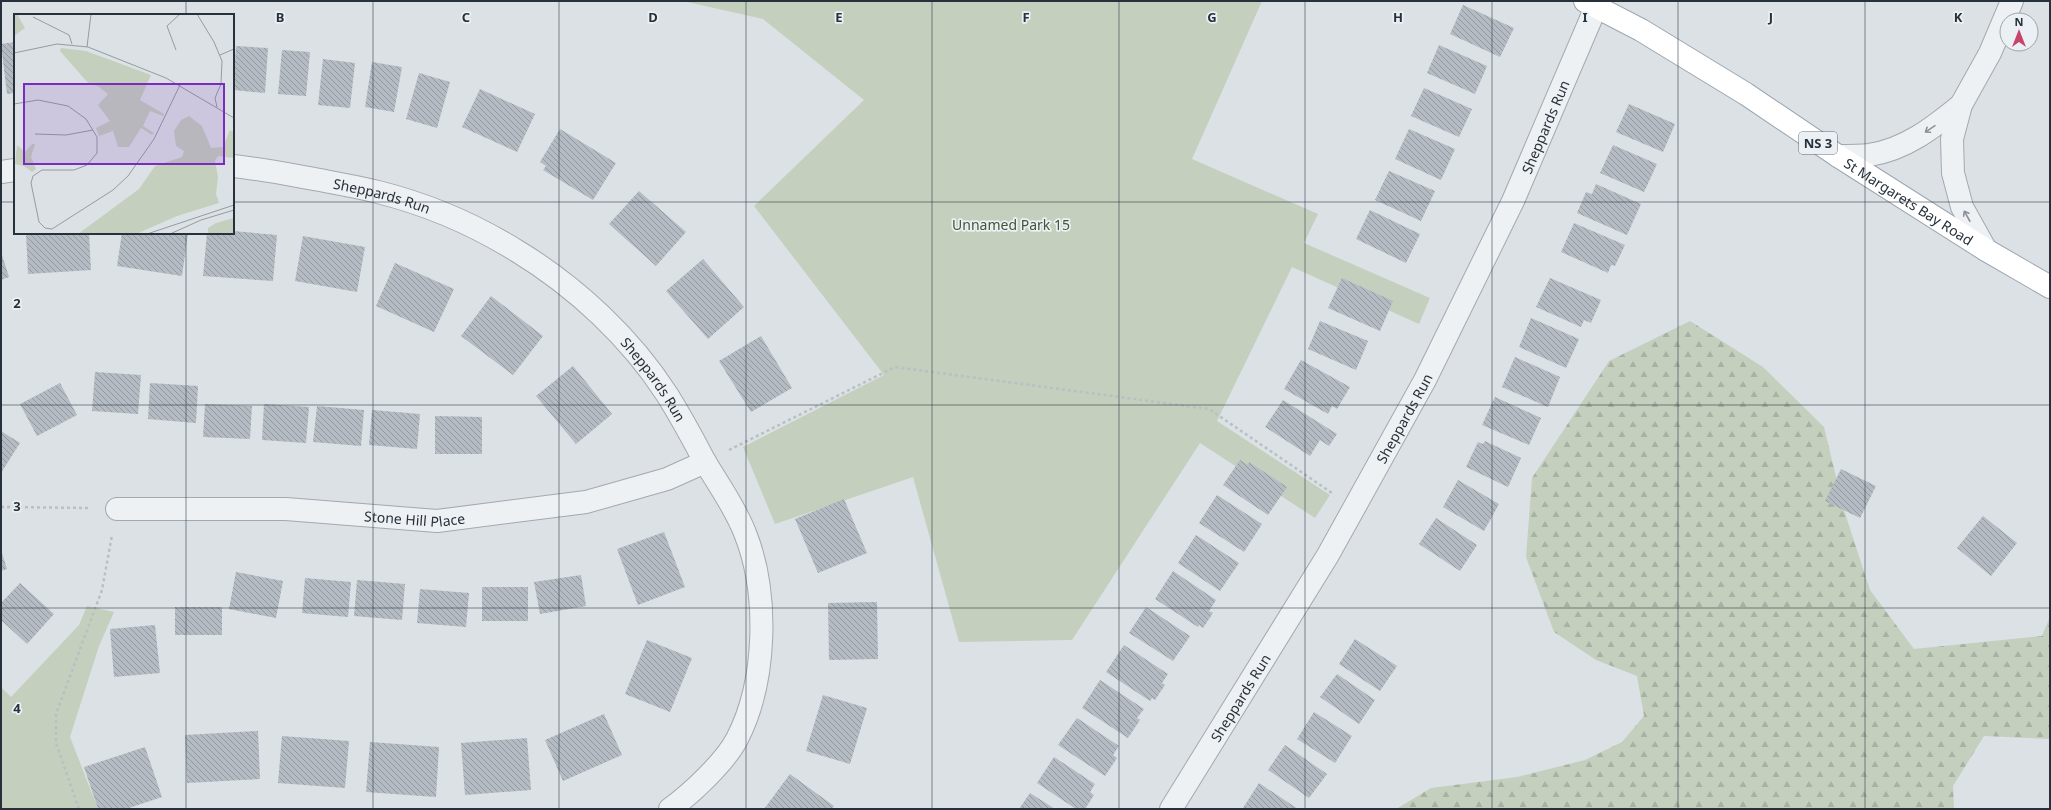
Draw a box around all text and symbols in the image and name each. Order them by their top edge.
text: B [276,8,284,26]
text: C [462,8,470,26]
text: D [648,8,658,26]
text: E [835,8,843,26]
text: F [1022,8,1030,26]
text: G [1207,8,1217,26]
text: H [1393,8,1403,26]
text: I [1582,8,1588,26]
text: J [1768,8,1773,26]
text: K [1954,8,1963,26]
north arrow [1999,12,2039,52]
inset map [14,14,234,234]
text: N [2015,14,2023,29]
street label: Sheppards Run [1516,77,1573,176]
one-way arrow [1925,125,1936,133]
road number: NS 3 [1799,132,1837,154]
street label: St Margarets Bay Road [1841,153,1977,249]
street label: Sheppards Run [332,173,433,217]
one-way arrow [1962,210,1970,222]
park label: Unnamed Park 15 [952,215,1070,234]
text: 2 [13,294,21,312]
street label: Sheppards Run [617,333,691,425]
street label: Sheppards Run [1371,370,1436,467]
text: 3 [13,497,21,515]
street label: Stone Hill Place [364,506,466,531]
street label: Sheppards Run [1206,650,1274,745]
text: 4 [13,699,21,717]

